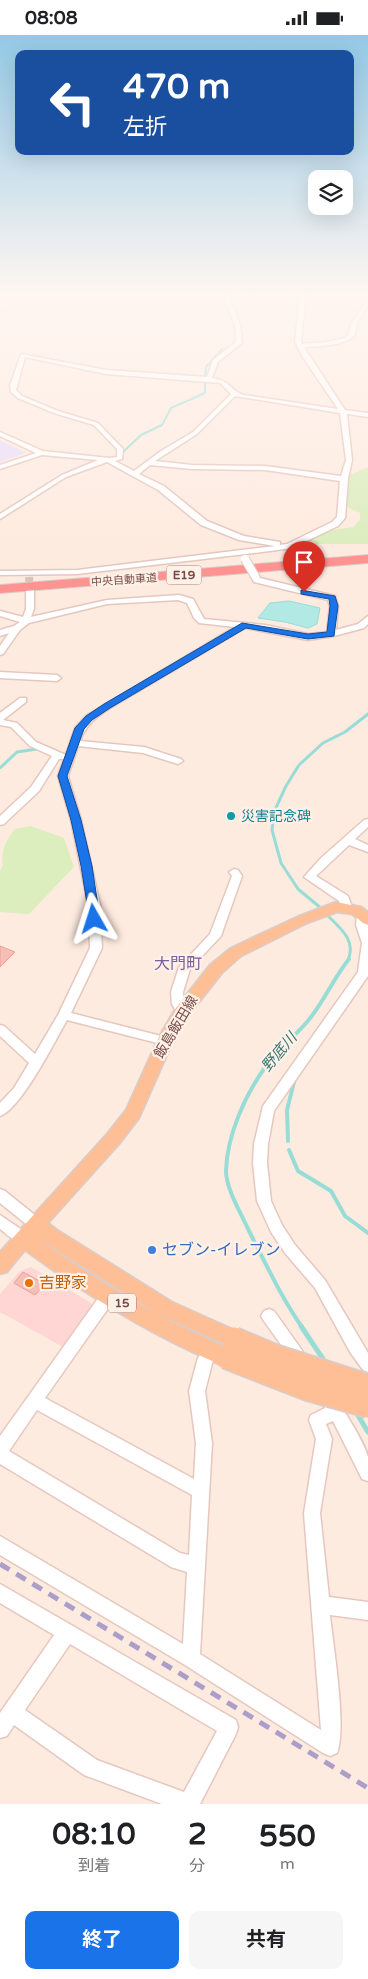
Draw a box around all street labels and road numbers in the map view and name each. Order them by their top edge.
road number: E19 [166,565,202,585]
street label: 中央自動車道 [91,571,157,589]
street label: 飯島飯田線 [151,993,201,1061]
road number: 15 [108,1293,136,1313]

